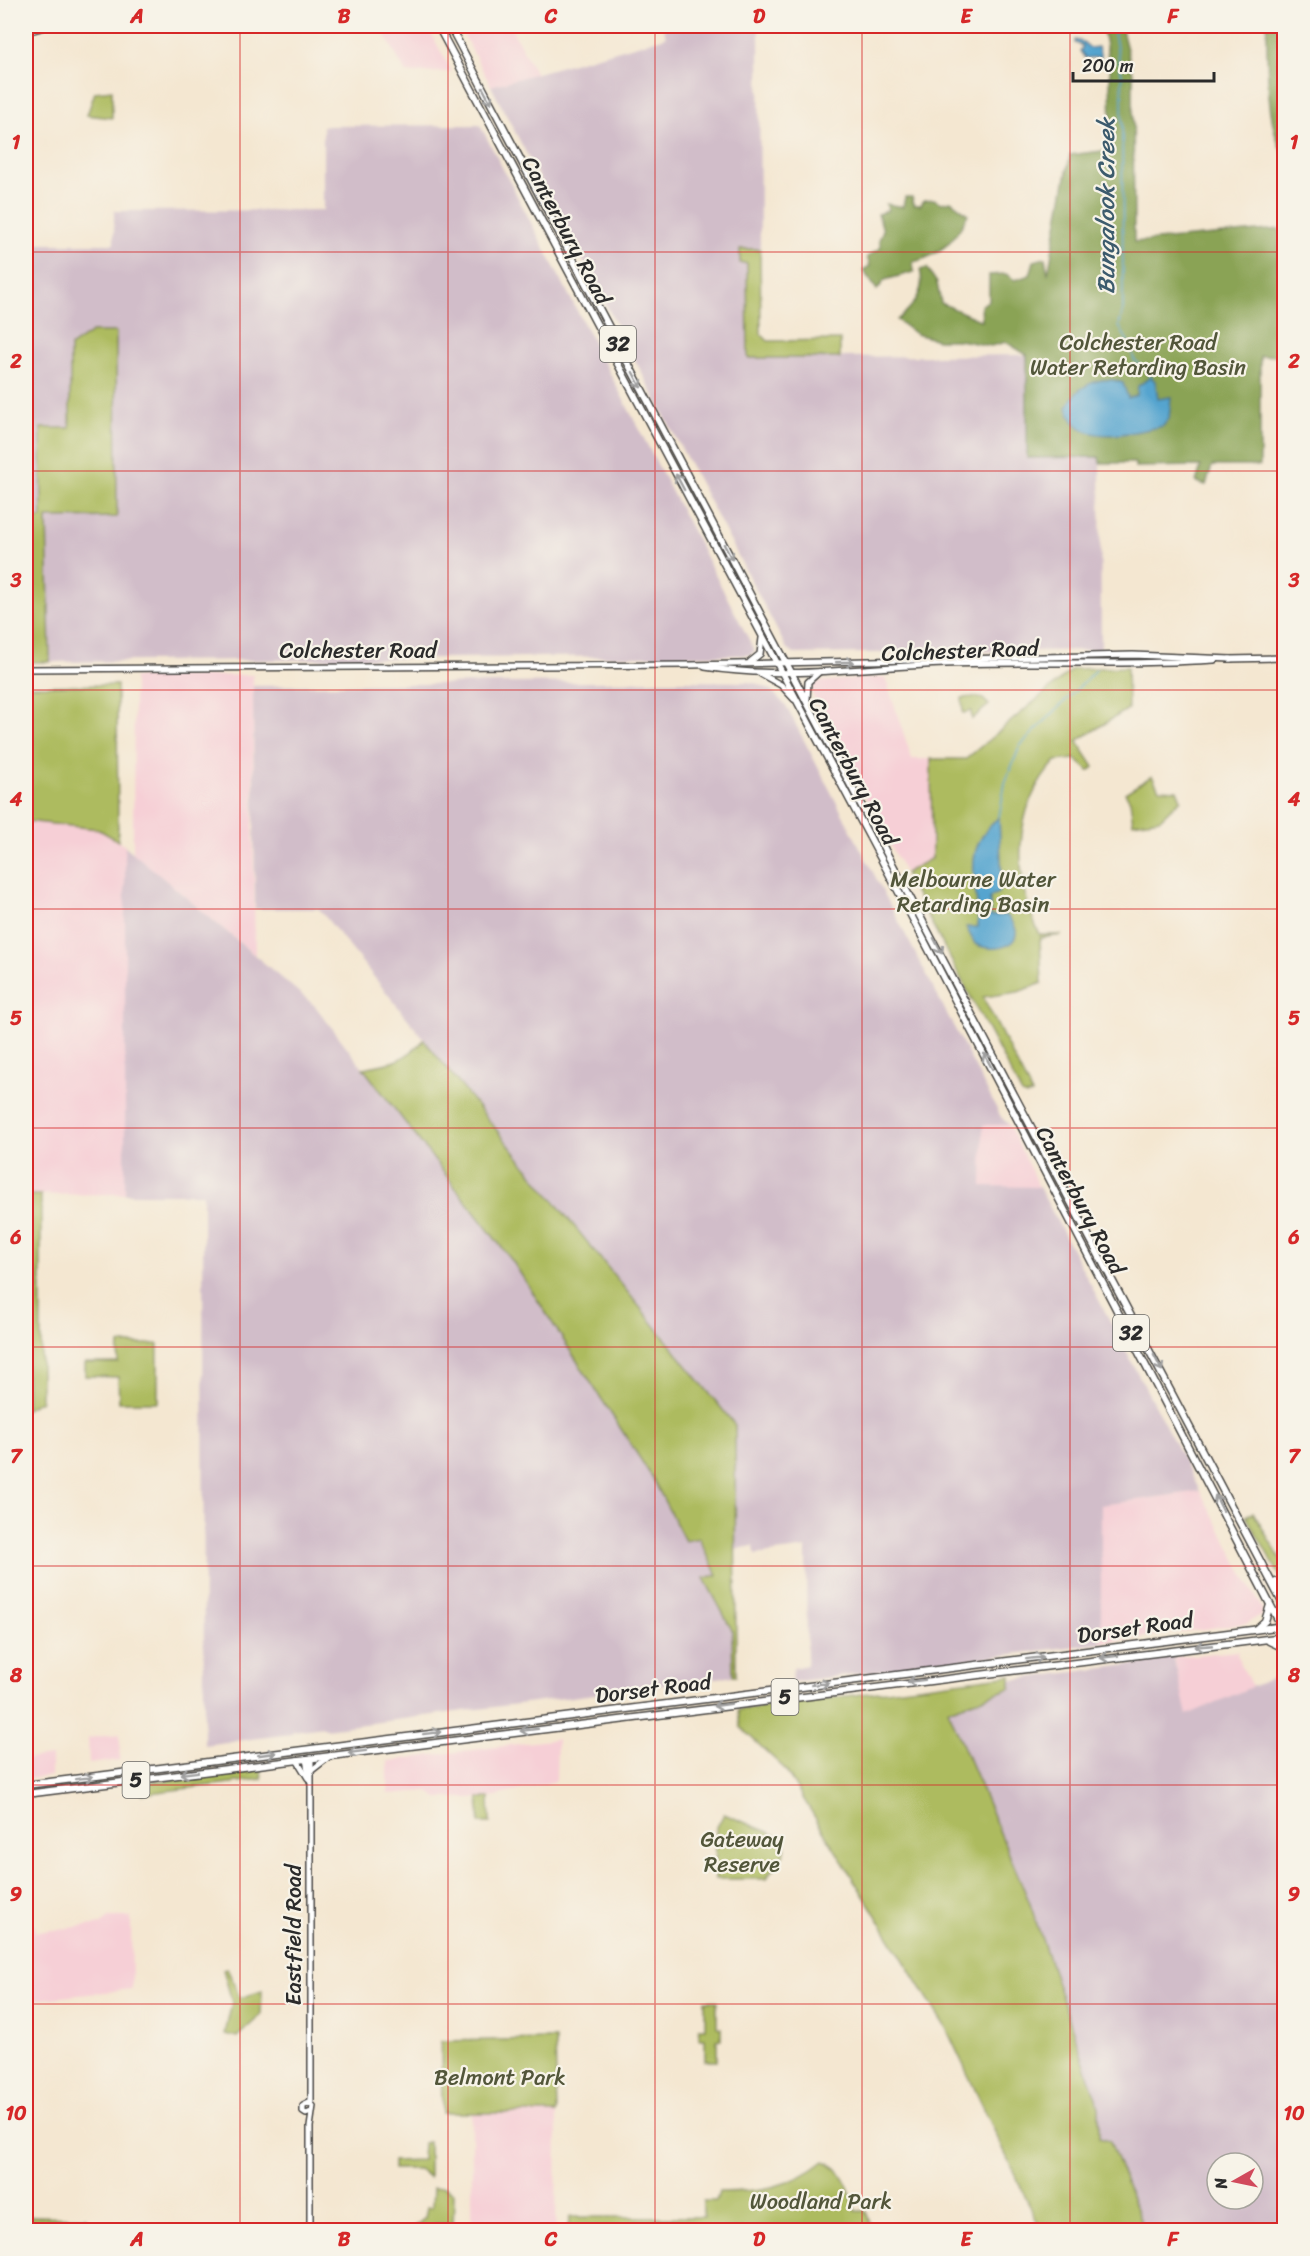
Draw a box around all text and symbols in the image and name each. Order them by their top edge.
text: A [129,0,144,34]
text: B [338,0,351,34]
text: C [544,0,558,34]
text: D [753,0,766,34]
text: E [960,0,973,34]
text: F [1167,0,1180,34]
scale bar [1073,45,1214,83]
text: 200 m [1082,50,1134,82]
one-way arrow [482,86,493,104]
water label: Bungalook Creek [1085,117,1127,294]
text: 1 [12,125,21,160]
text: 1 [1290,125,1299,160]
street label: Canterbury Road [511,149,623,313]
park label: Colchester Road Water Retarding Basin [1030,323,1246,387]
road number: 32 [600,326,636,362]
text: 2 [9,344,22,379]
text: 2 [1287,344,1300,379]
one-way arrow [632,370,643,388]
one-way arrow [674,474,686,491]
one-way arrow [723,543,734,561]
text: 3 [10,563,22,598]
text: 3 [1288,563,1300,598]
street label: Colchester Road [881,628,1041,673]
street label: Colchester Road [279,631,438,670]
one-way arrow [835,657,855,668]
street label: Canterbury Road [798,690,910,854]
text: 4 [9,782,23,817]
text: 4 [1287,782,1301,817]
park label: Melbourne Water Retarding Basin [890,860,1057,924]
one-way arrow [932,937,944,954]
text: 5 [10,1001,22,1036]
text: 5 [1288,1001,1300,1036]
one-way arrow [982,1052,993,1070]
street label: Canterbury Road [1025,1119,1137,1283]
text: 6 [9,1220,22,1255]
text: 6 [1287,1220,1300,1255]
road number: 32 [1113,1315,1149,1351]
one-way arrow [1152,1354,1164,1371]
text: 7 [10,1439,23,1474]
text: 7 [1288,1439,1301,1474]
one-way arrow [1212,1495,1224,1513]
street label: Dorset Road [1075,1600,1197,1655]
one-way arrow [1194,1641,1214,1652]
one-way arrow [1100,1651,1119,1662]
one-way arrow [1024,1652,1044,1663]
text: 8 [9,1658,23,1693]
text: 8 [1287,1658,1301,1693]
street label: Dorset Road [593,1662,715,1715]
one-way arrow [906,1675,926,1686]
road number: 5 [772,1679,798,1715]
one-way arrow [810,1679,830,1690]
one-way arrow [713,1700,732,1711]
one-way arrow [519,1725,539,1736]
one-way arrow [422,1728,442,1739]
one-way arrow [348,1747,368,1758]
one-way arrow [256,1749,276,1760]
road number: 5 [122,1762,150,1798]
one-way arrow [180,1768,200,1779]
one-way arrow [73,1772,93,1783]
park label: Gateway Reserve [700,1820,784,1884]
street label: Eastfield Road [274,1863,313,2006]
text: 9 [10,1877,22,1912]
text: 9 [1288,1877,1300,1912]
park label: Belmont Park [434,2058,566,2097]
text: 10 [5,2096,27,2131]
text: 10 [1283,2096,1305,2131]
north arrow [1205,2151,1265,2211]
text: N [1205,2175,1236,2192]
park label: Woodland Park [750,2182,892,2221]
text: A [129,2222,144,2256]
text: B [338,2222,351,2256]
text: C [544,2222,558,2256]
text: D [753,2222,766,2256]
text: E [960,2222,973,2256]
text: F [1167,2222,1180,2256]

